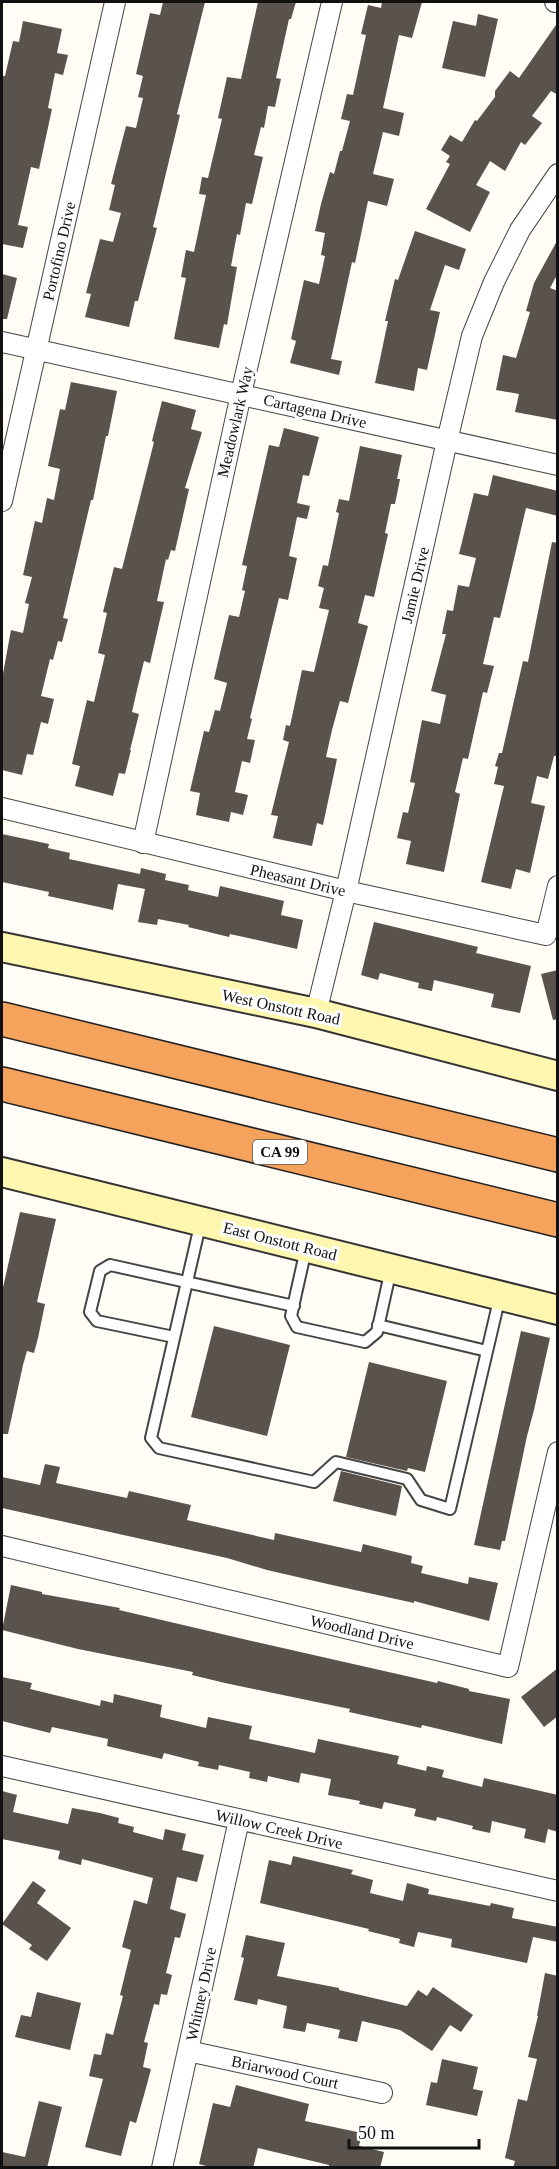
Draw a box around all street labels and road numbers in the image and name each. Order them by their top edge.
street label: Portofino Drive [39,200,79,302]
street label: Meadowlark Way [214,365,257,479]
street label: Cartagena Drive [262,391,368,432]
street label: Jamie Drive [398,545,432,625]
street label: Pheasant Drive [249,861,347,899]
street label: West Onstott Road [220,986,342,1028]
road number: CA 99 [253,1140,307,1164]
street label: East Onstott Road [221,1219,339,1263]
street label: Woodland Drive [309,1612,415,1652]
street label: Willow Creek Drive [214,1806,344,1852]
street label: Whitney Drive [183,1946,220,2043]
street label: Briarwood Court [230,2052,341,2092]

